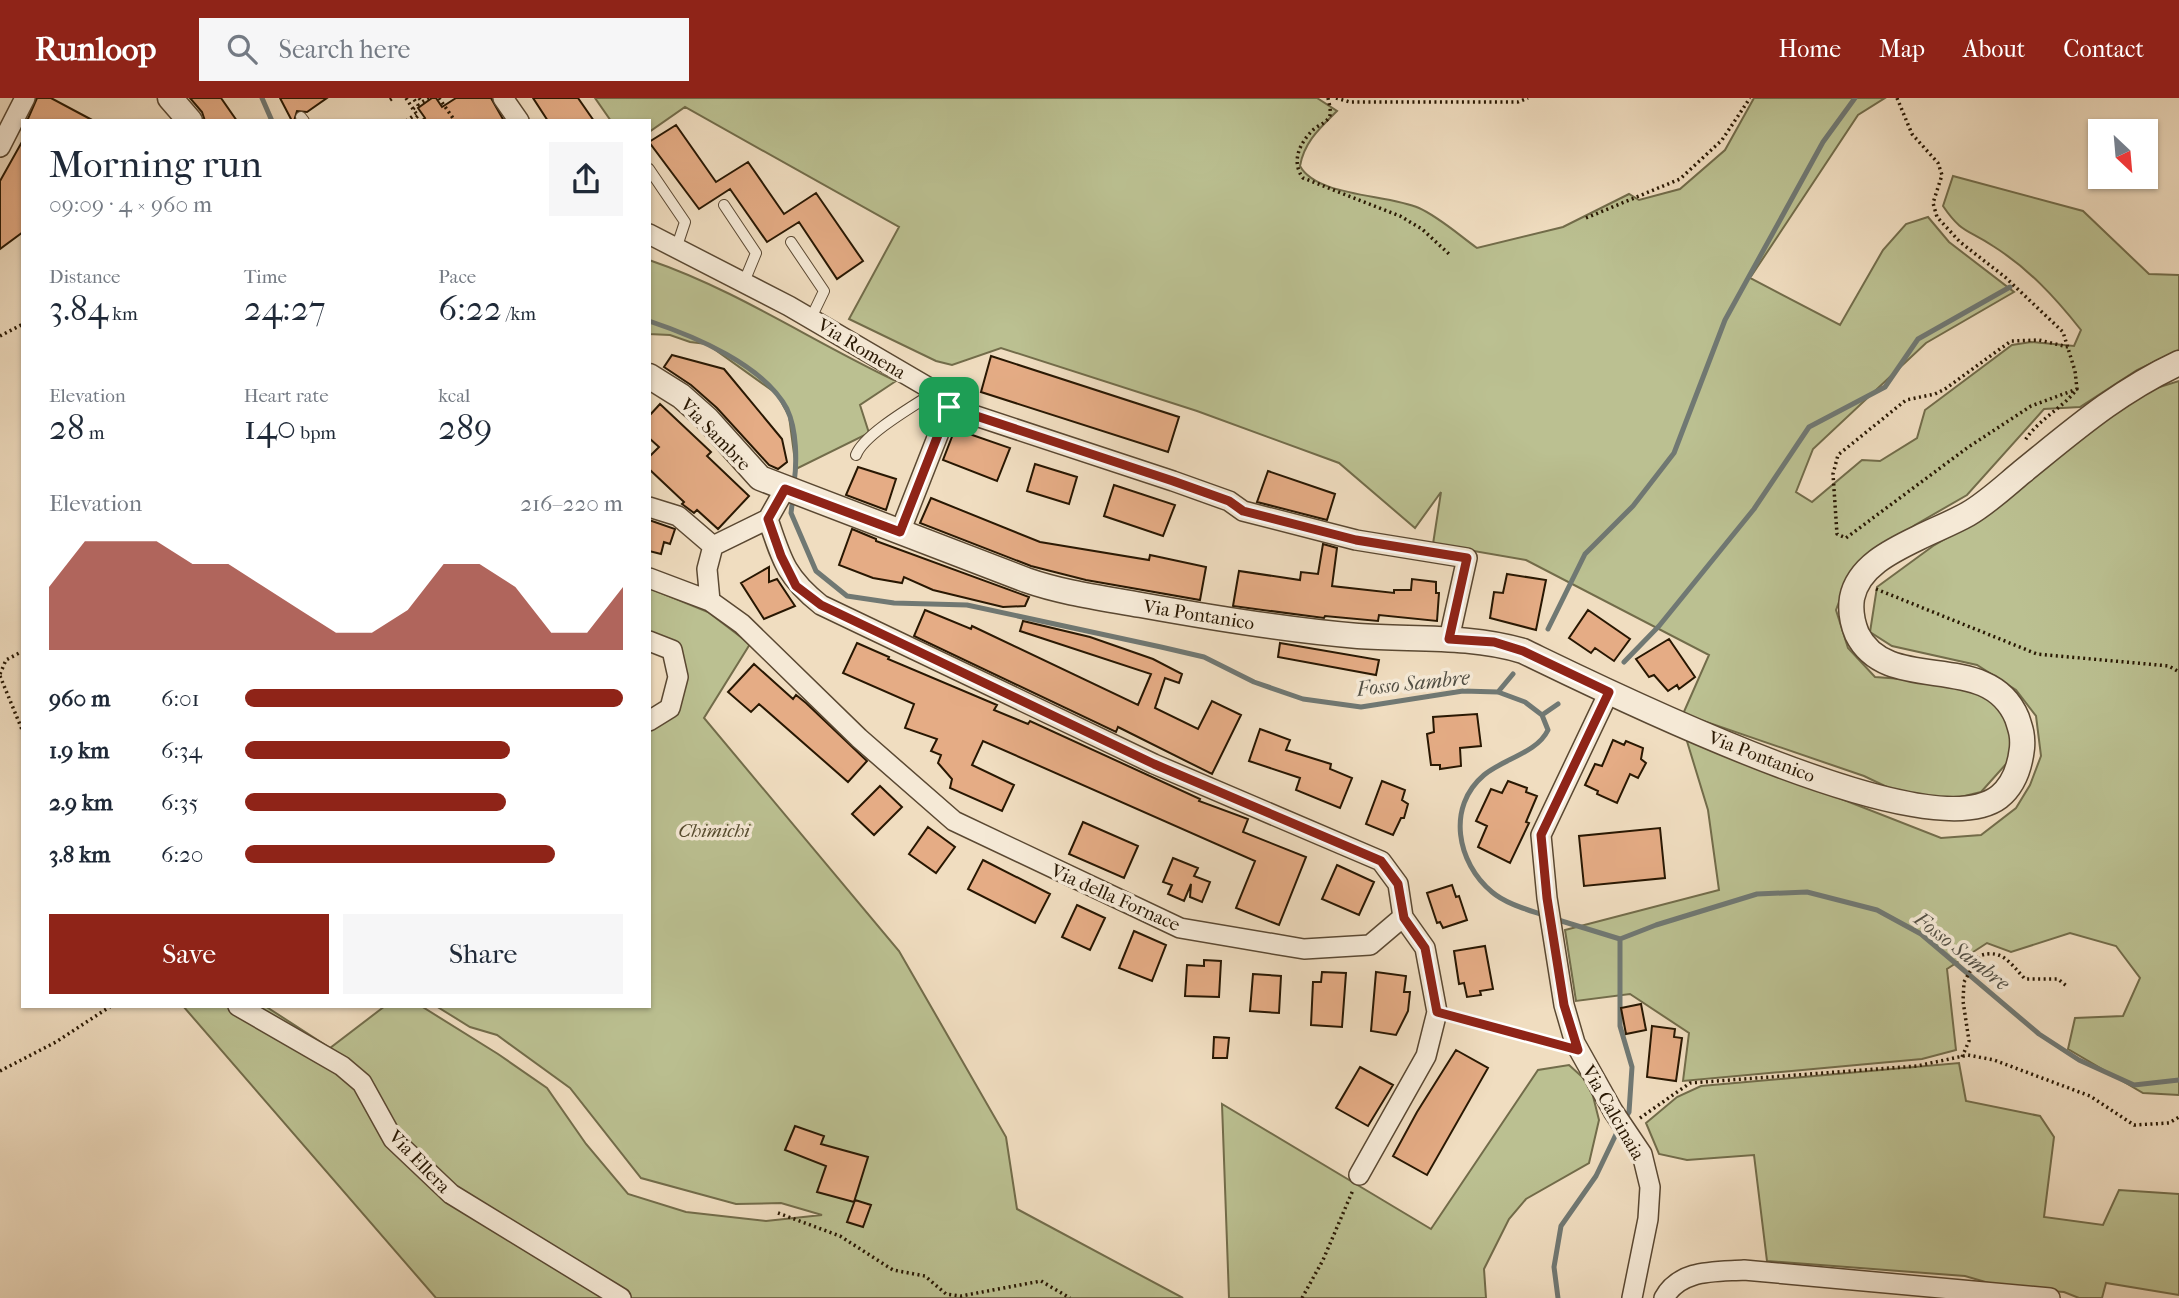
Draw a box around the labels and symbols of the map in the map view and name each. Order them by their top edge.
north arrow [2088,119,2158,189]
street label: Via Romena [813,313,910,384]
pin [919,377,979,437]
street label: Via Sambre [675,393,755,476]
street label: Via Pontanico [1141,595,1256,635]
water label: Fosso Sambre [1354,665,1471,701]
street label: Via Pontanico [1704,726,1818,787]
park label: Chimichi [678,820,751,842]
street label: Via della Fornace [1047,859,1184,936]
water label: Fosso Sambre [1909,906,2015,996]
street label: Via Calcinaia [1577,1060,1649,1164]
street label: Via Ellera [383,1125,455,1198]

